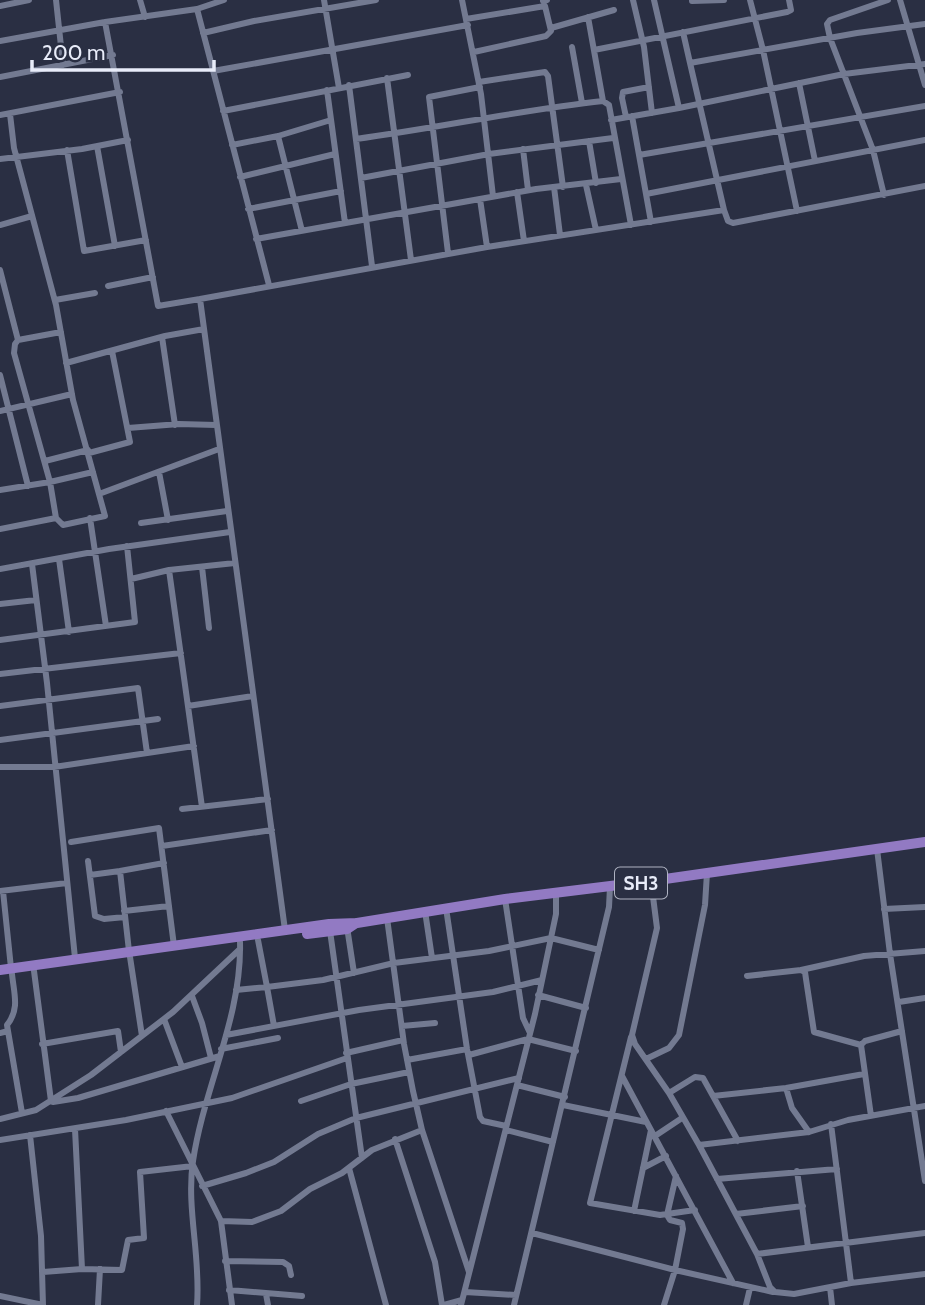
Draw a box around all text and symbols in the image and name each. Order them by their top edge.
scale bar [32,28,214,72]
text: 200 m [42,40,105,65]
road number: SH3 [615,868,667,898]

